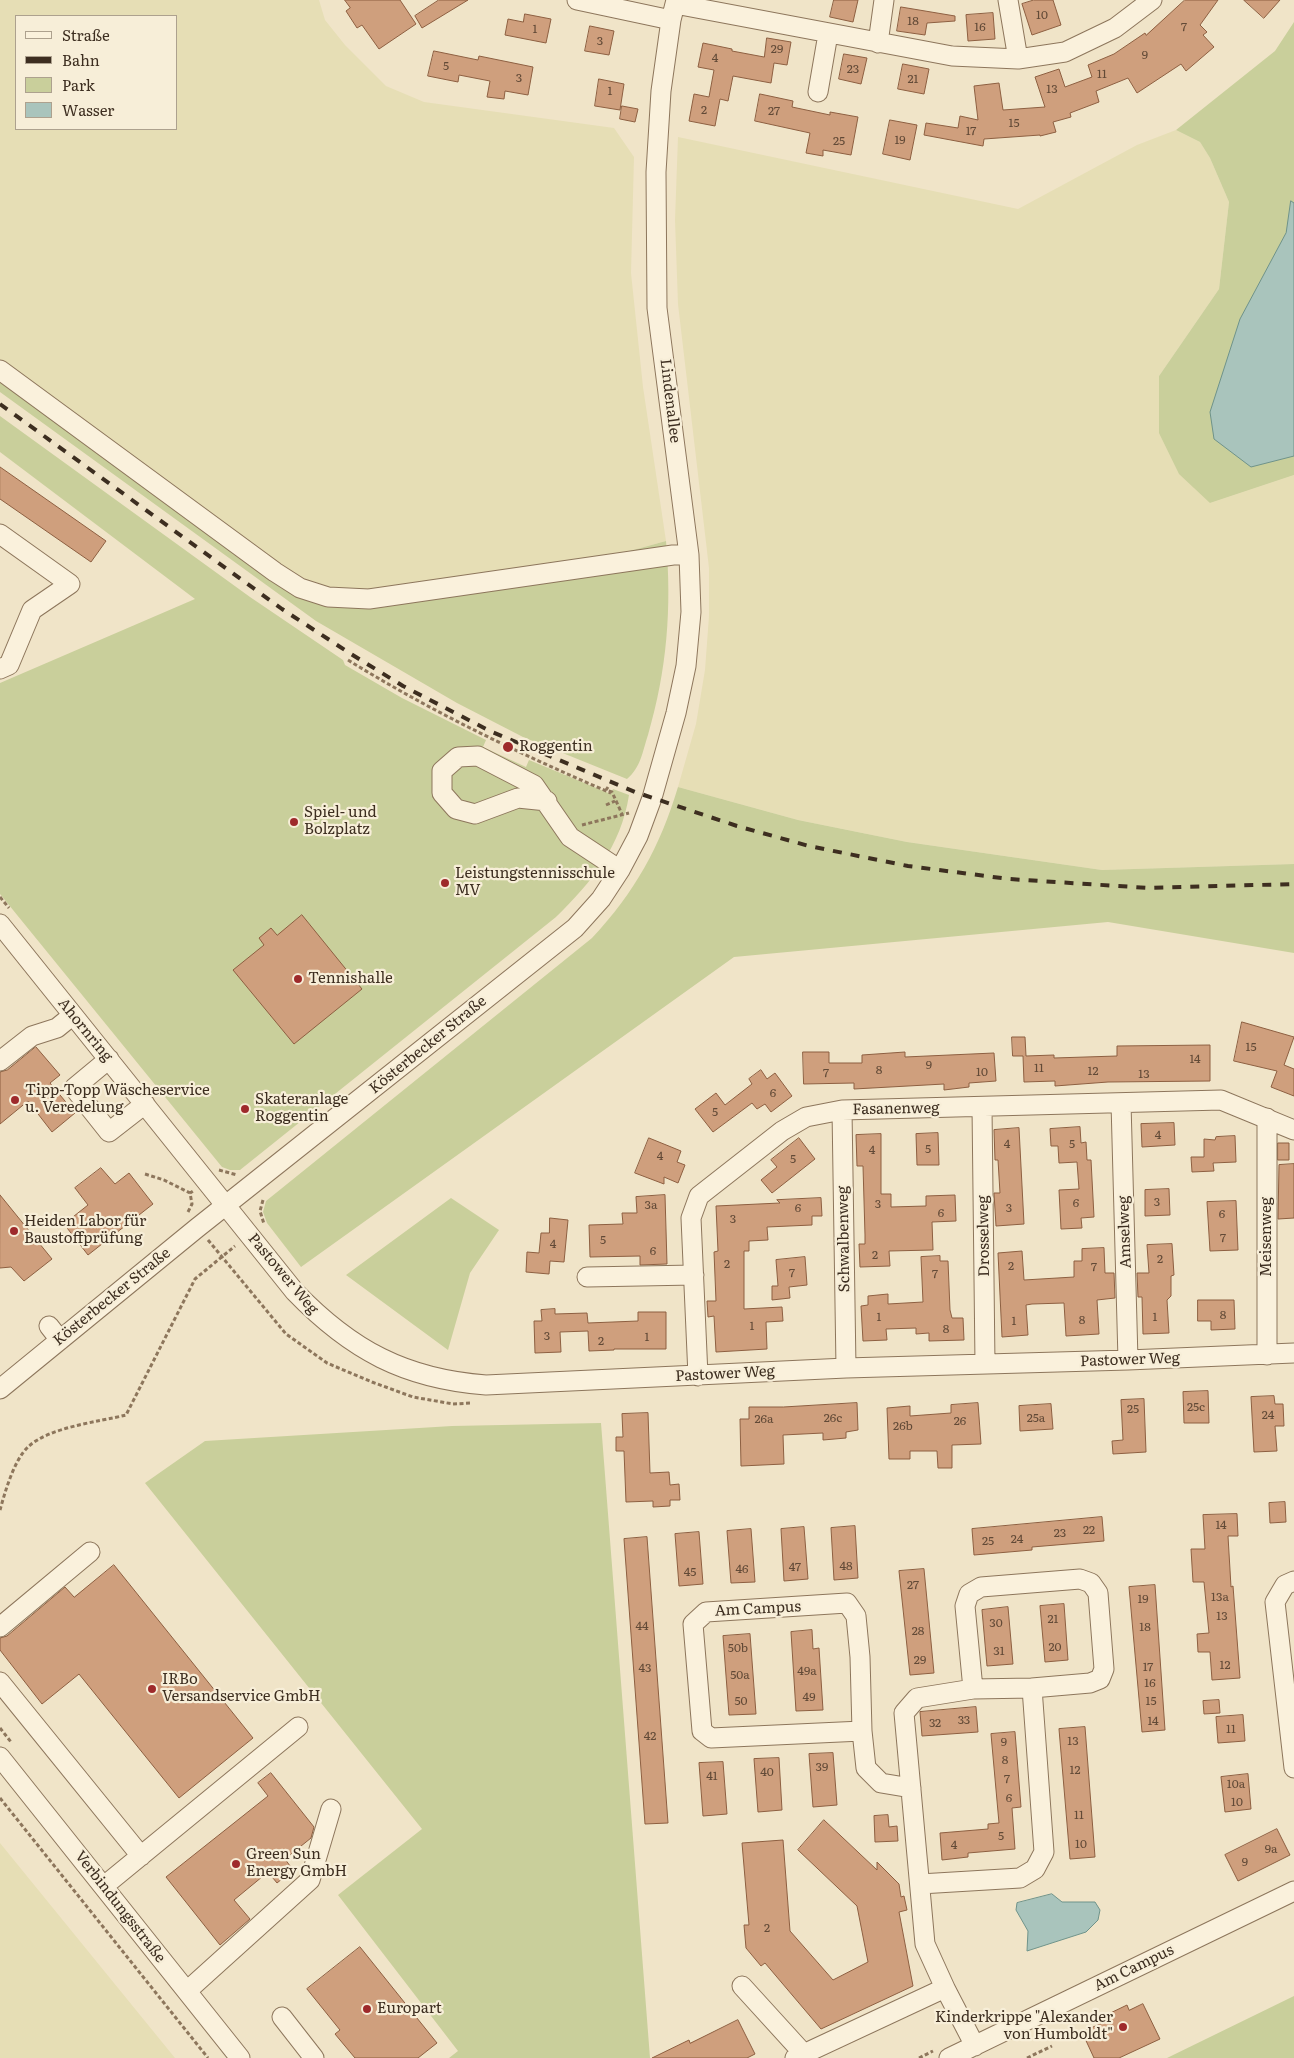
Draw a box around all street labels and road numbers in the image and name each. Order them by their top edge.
street label: Lindenallee [656,358,684,444]
street label: Kösterbecker Straße [366,992,490,1098]
street label: Ahornring [54,995,116,1065]
street label: Fasanenweg [852,1099,940,1119]
street label: Schwalbenweg [834,1186,854,1292]
street label: Drosselweg [974,1195,994,1277]
street label: Amselweg [1115,1195,1135,1269]
street label: Meisenweg [1258,1197,1276,1277]
street label: Pastower Weg [244,1230,322,1318]
street label: Kösterbecker Straße [50,1244,174,1350]
street label: Pastower Weg [1080,1349,1180,1371]
street label: Pastower Weg [675,1362,775,1386]
street label: Am Campus [714,1598,802,1620]
street label: Verbindungsstraße [71,1848,169,1966]
street label: Am Campus [1091,1941,1177,1995]

